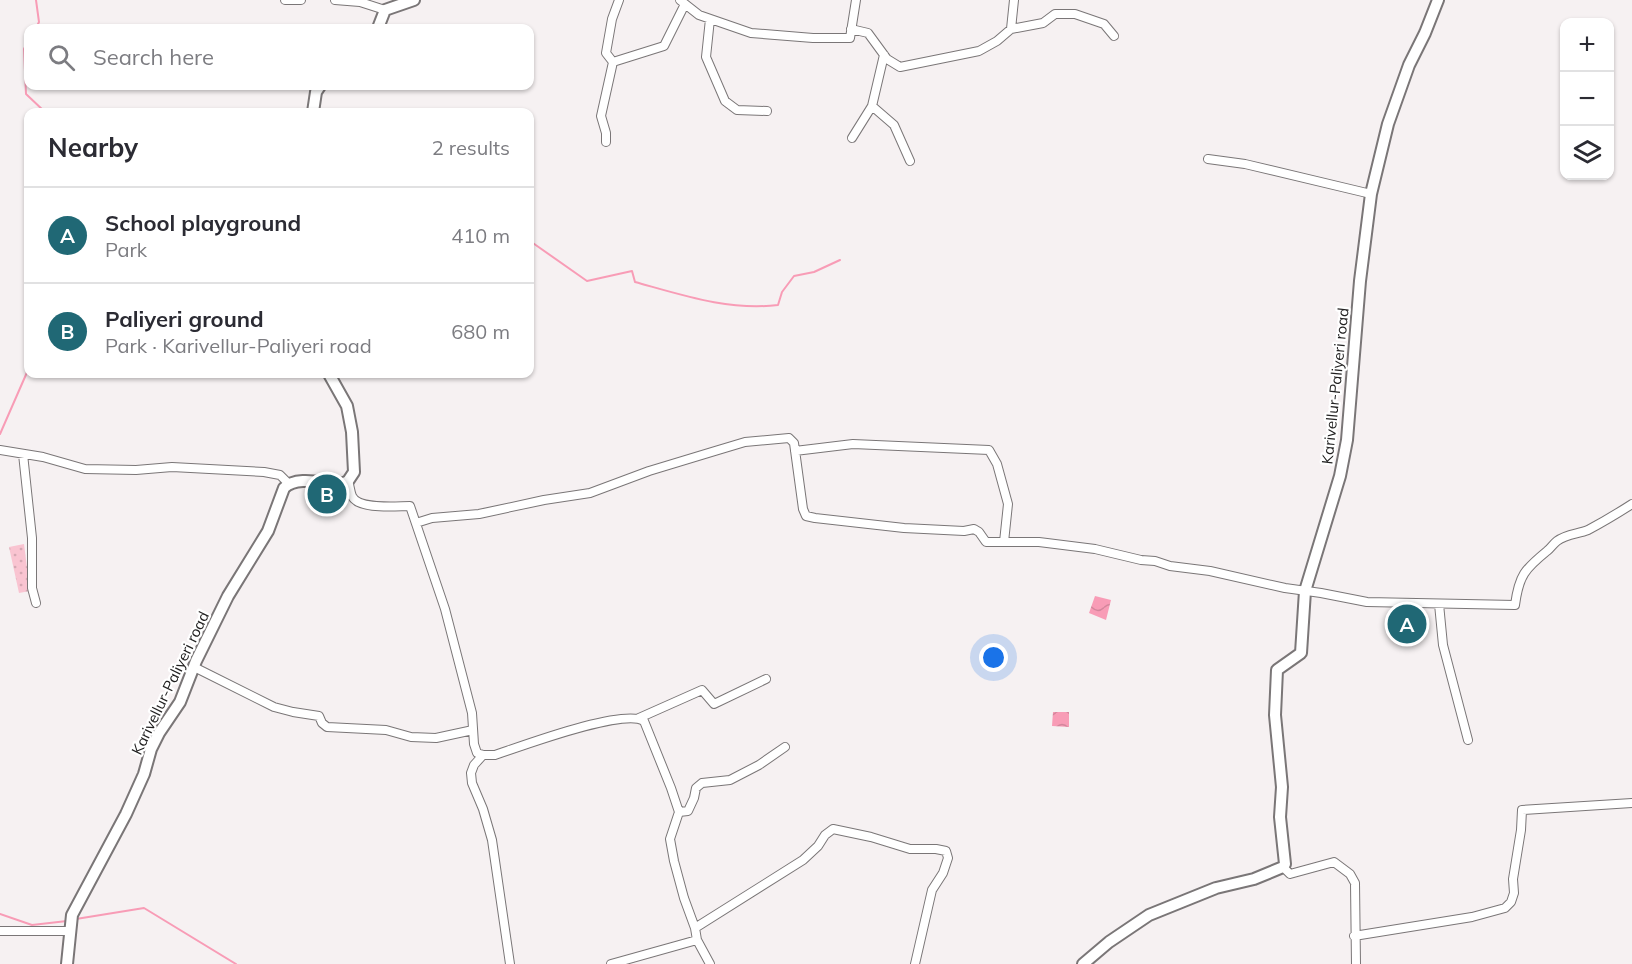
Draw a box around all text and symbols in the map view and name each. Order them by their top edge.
map controls [1560,18,1614,180]
button: + [1560,18,1614,72]
search box [24,24,534,90]
icon: search [45,41,78,74]
text: Search here [93,43,214,71]
button: − [1560,72,1614,126]
button: layers [1560,126,1614,180]
text: Nearby [48,131,138,164]
text: 2 results [432,135,510,160]
text: School playground [105,209,301,237]
text: A [60,223,75,248]
text: 410 m [451,223,510,248]
text: Park [105,237,147,262]
text: Paliyeri ground [105,305,264,333]
street label: Karivellur-Paliyeri road [1317,307,1353,465]
text: B [61,319,74,344]
text: 680 m [451,319,510,344]
text: Park · Karivellur-Paliyeri road [105,333,372,358]
pin: B [308,472,346,516]
pin: A [1388,602,1426,646]
street label: Karivellur-Paliyeri road [127,608,213,758]
your location [979,643,1008,672]

